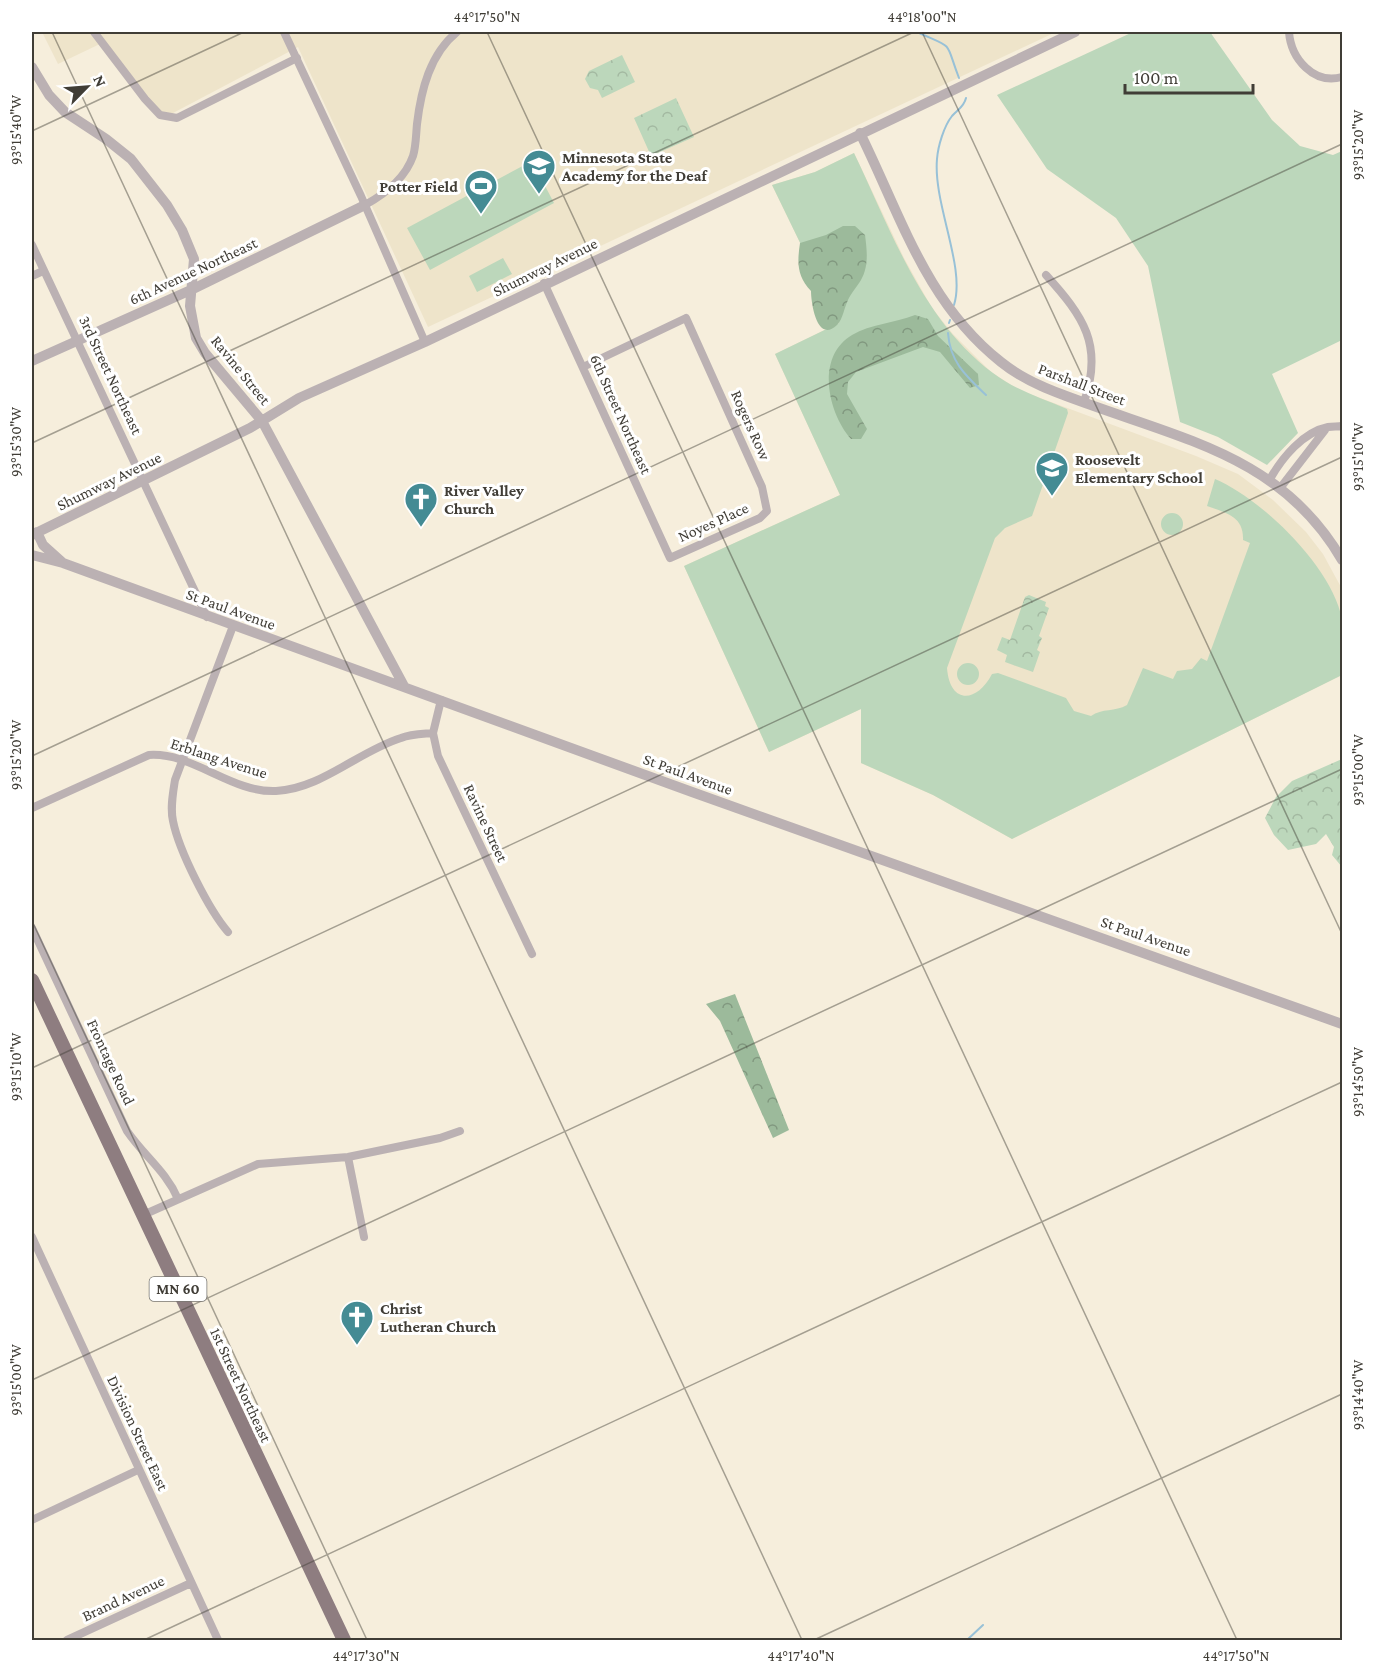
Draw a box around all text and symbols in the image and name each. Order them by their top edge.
text: 44°17'50"N [454,9,521,25]
text: 44°18'00"N [887,9,957,25]
north arrow [57,57,117,117]
scale bar [1125,57,1252,95]
text: 100 m [1134,68,1179,88]
text: N [90,72,110,89]
text: 93°15'40"W [8,95,24,165]
text: 93°15'20"W [1350,110,1366,180]
school or university icon: Minnesota State Academy for the Deaf [521,148,557,195]
place label: Minnesota State Academy for the Deaf [561,149,709,184]
sports icon: Potter Field [463,168,499,215]
place label: Potter Field [379,178,458,195]
street label: 6th Avenue Northeast [126,234,260,308]
street label: Shumway Avenue [490,234,600,300]
street label: 3rd Street Northeast [76,313,146,438]
street label: Ravine Street [208,332,274,408]
street label: 6th Street Northeast [587,351,655,477]
street label: Parshall Street [1036,360,1129,409]
street label: Rogers Row [727,388,774,463]
text: 93°15'30"W [8,407,24,477]
text: 93°15'10"W [1350,423,1366,491]
street label: Shumway Avenue [54,448,164,514]
school or university icon: Roosevelt Elementary School [1034,450,1070,497]
place label: Roosevelt Elementary School [1075,451,1203,486]
church icon: River Valley Church [403,481,439,528]
place label: River Valley Church [444,482,524,517]
street label: Noyes Place [675,499,751,546]
street label: St Paul Avenue [184,585,278,633]
text: 93°15'20"W [8,720,24,790]
street label: Erblang Avenue [168,734,269,783]
text: 93°15'00"W [1350,734,1366,806]
street label: St Paul Avenue [641,750,735,798]
street label: Ravine Street [461,781,512,865]
street label: St Paul Avenue [1099,913,1193,959]
street label: Frontage Road [83,1017,138,1108]
text: 93°15'10"W [8,1033,24,1101]
text: 93°14'50"W [1350,1047,1366,1117]
road number: MN 60 [150,1277,207,1301]
church icon: Christ Lutheran Church [339,1299,375,1346]
place label: Christ Lutheran Church [380,1300,496,1335]
street label: 1st Street Northeast [207,1325,275,1446]
text: 93°15'00"W [8,1344,24,1416]
text: 93°14'40"W [1350,1360,1366,1430]
street label: Division Street East [104,1373,172,1494]
street label: Brand Avenue [79,1572,167,1624]
text: 44°17'30"N [332,1648,400,1664]
text: 44°17'40"N [767,1648,835,1664]
text: 44°17'50"N [1203,1648,1270,1664]

